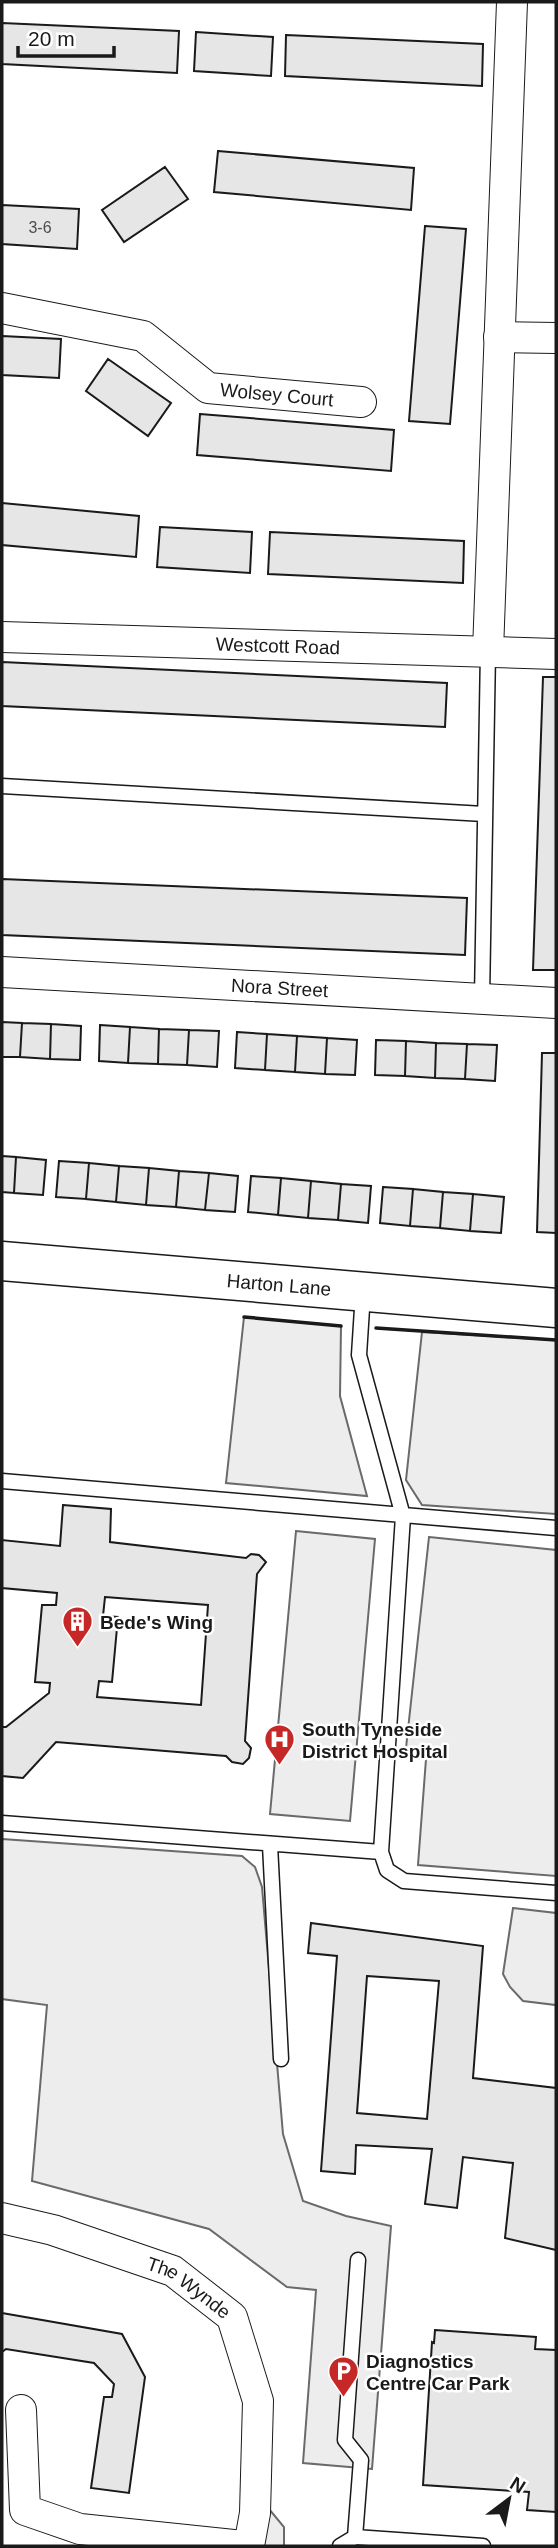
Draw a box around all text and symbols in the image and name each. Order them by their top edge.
scale bar [18,14,114,58]
text: 20 m [28,27,75,50]
house number: 3-6 [28,219,52,236]
street label: Wolsey Court [219,379,335,410]
street label: Westcott Road [215,633,340,658]
street label: Nora Street [230,974,329,1001]
street label: Harton Lane [226,1270,332,1299]
building icon: Bede's Wing [60,1605,94,1649]
place label: Bede's Wing [100,1612,213,1633]
place label: South Tyneside District Hospital [302,1719,448,1762]
hospital icon: South Tyneside District Hospital [262,1723,296,1767]
street label: The Wynde [144,2252,235,2323]
place label: Diagnostics Centre Car Park [366,2351,510,2394]
parking icon: Diagnostics Centre Car Park [326,2355,360,2399]
north arrow [474,2464,544,2534]
text: N [506,2472,529,2498]

